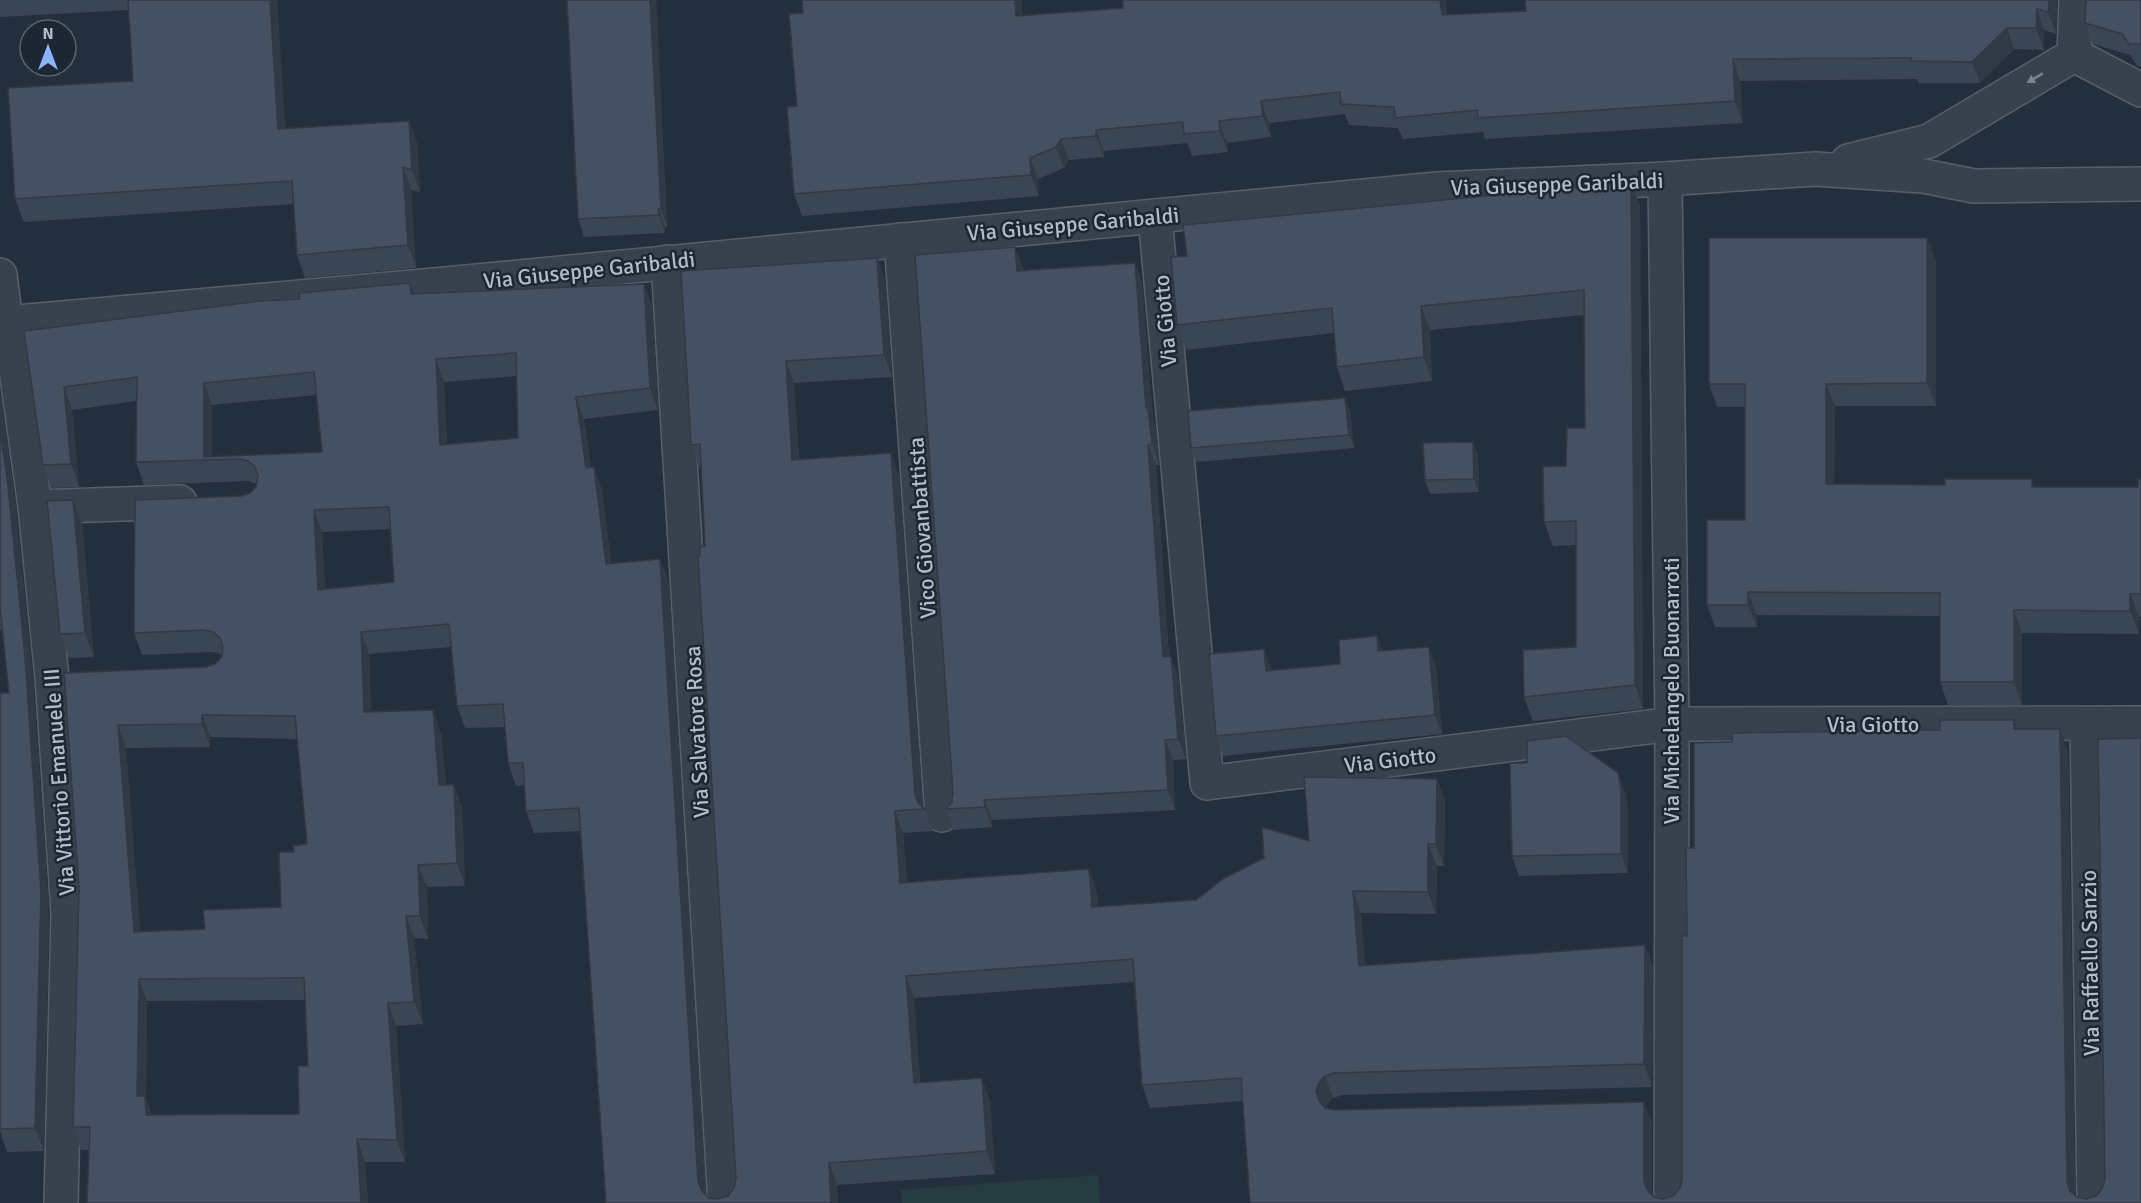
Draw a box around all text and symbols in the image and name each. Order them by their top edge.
north arrow [18,18,78,78]
text: N [42,24,54,44]
one-way arrow [2027,73,2043,84]
street label: Via Giuseppe Garibaldi [1450,167,1664,201]
street label: Via Giuseppe Garibaldi [966,201,1180,247]
street label: Via Giuseppe Garibaldi [482,245,696,295]
street label: Via Giotto [1148,274,1182,368]
street label: Vico Giovanbattista [902,436,942,620]
street label: Via Michelangelo Buonarroti [1658,557,1685,825]
street label: Via Salvatore Rosa [679,645,715,819]
street label: Via Vittorio Emanuele III [38,667,80,897]
street label: Via Giotto [1827,711,1919,738]
street label: Via Giotto [1342,741,1438,779]
street label: Via Raffaello Sanzio [2075,870,2105,1056]

